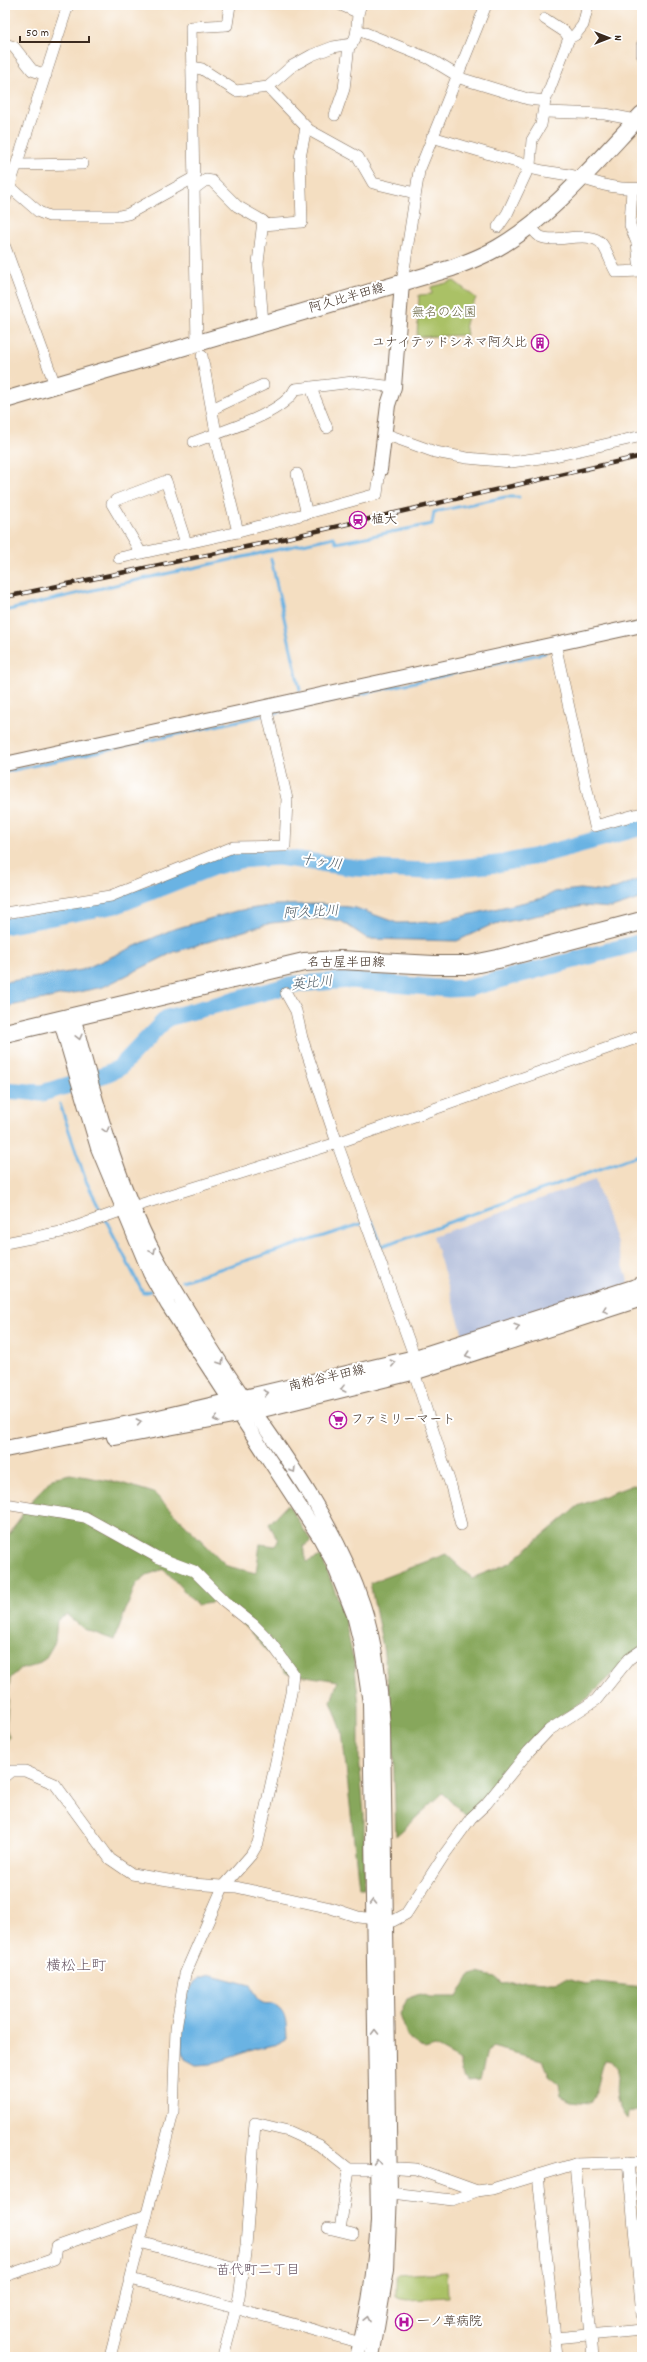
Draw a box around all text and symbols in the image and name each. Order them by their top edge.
scale bar [20,18,89,44]
north arrow [589,18,629,58]
text: 50 m [26,25,49,42]
text: N [609,35,625,41]
street label: 阿久比半田線 [307,279,388,319]
park label: 無名の公園 [411,304,477,323]
building icon: ユナイテッドシネマ阿久比 [530,333,550,353]
place label: ユナイテッドシネマ阿久比 [372,334,527,353]
station icon: 植大 [348,510,368,530]
place label: 植大 [371,511,397,530]
water label: 十ヶ川 [299,850,343,876]
water label: 阿久比川 [283,902,339,924]
street label: 名古屋半田線 [307,954,386,973]
water label: 英比川 [290,972,334,996]
one-way arrow [74,1033,82,1040]
one-way arrow [101,1126,110,1133]
one-way arrow [149,1247,156,1254]
one-way arrow [602,1306,609,1314]
one-way arrow [514,1323,521,1332]
one-way arrow [465,1350,472,1359]
one-way arrow [217,1358,224,1365]
one-way arrow [389,1360,396,1368]
street label: 南粕谷半田線 [287,1361,368,1397]
one-way arrow [340,1385,346,1393]
one-way arrow [263,1390,269,1398]
supermarket icon: ファミリーマート [328,1410,348,1430]
place label: ファミリーマート [351,1411,455,1430]
one-way arrow [213,1414,219,1422]
one-way arrow [136,1418,143,1427]
one-way arrow [288,1466,296,1473]
one-way arrow [369,1899,377,1905]
district label: 横松上町 [46,1956,107,1978]
one-way arrow [371,2029,379,2035]
one-way arrow [373,2159,381,2165]
district label: 苗代町二丁目 [216,2261,300,2281]
hospital icon: 一ノ草病院 [394,2312,414,2332]
place label: 一ノ草病院 [417,2313,482,2332]
one-way arrow [362,2316,370,2322]

